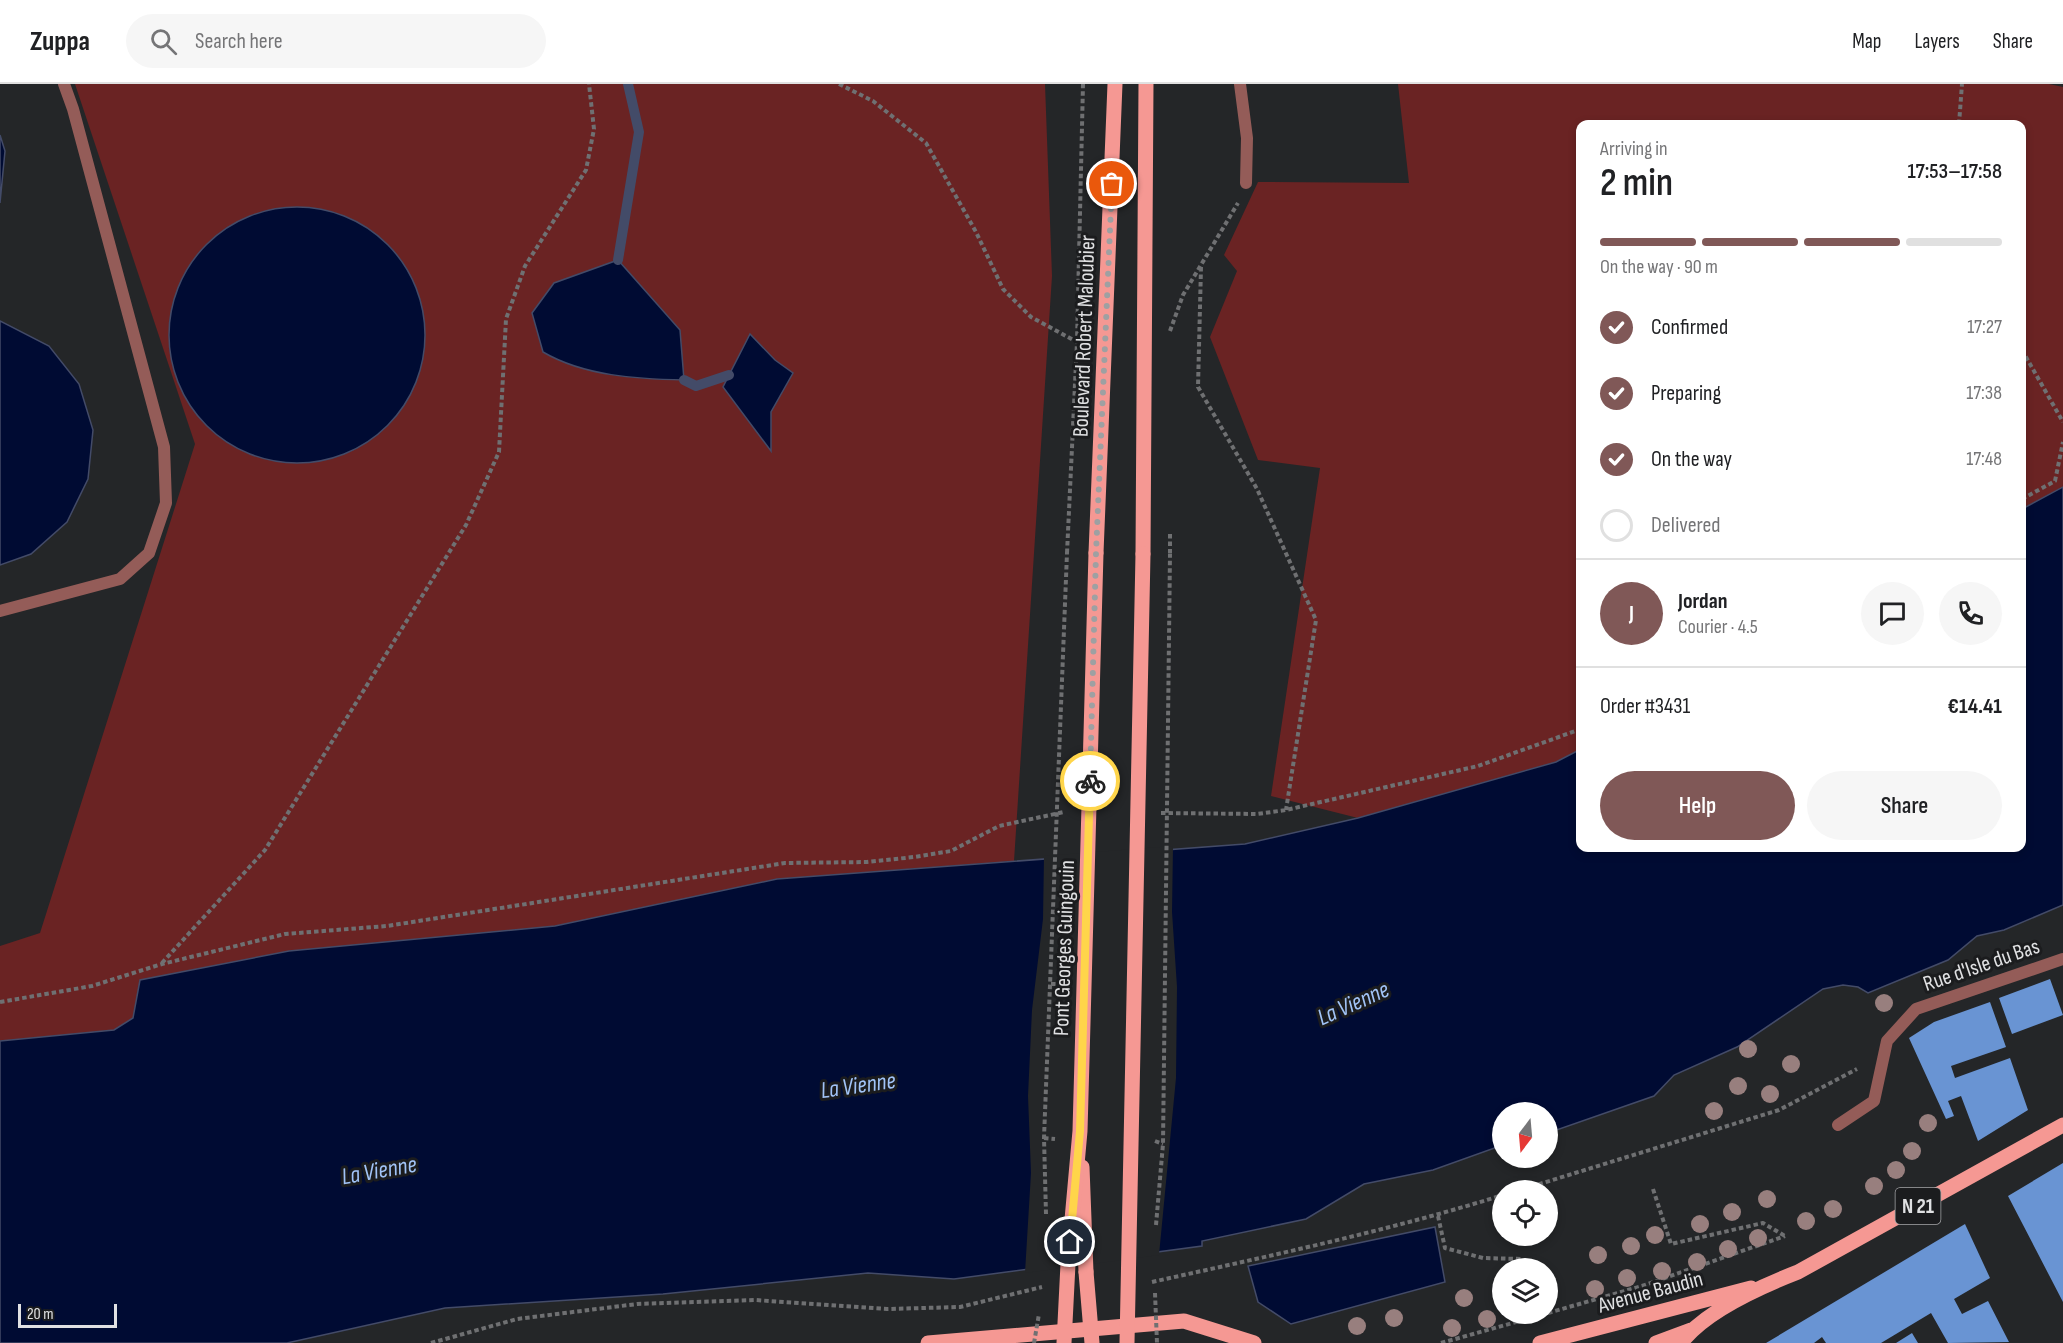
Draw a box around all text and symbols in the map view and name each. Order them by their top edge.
search box [126,14,546,68]
text: Zuppa [30,25,90,58]
icon: search [147,25,180,58]
text: Search here [195,28,283,55]
text: Map [1852,29,1881,54]
text: Layers [1914,29,1960,54]
text: Share [1993,29,2033,54]
text: Arriving in [1600,137,1668,161]
pin [1086,158,1137,209]
text: 17:53–17:58 [1907,158,2002,185]
text: 2 min [1600,160,1673,207]
icon: bag [1095,167,1128,200]
street label: Boulevard Robert Maloubier [1067,234,1102,438]
text: On the way · 90 m [1600,255,1718,279]
icon: check [1600,311,1633,344]
text: Confirmed [1651,314,1728,341]
text: 17:27 [1967,315,2002,339]
icon: check [1600,377,1633,410]
text: Preparing [1651,380,1721,407]
text: 17:38 [1966,381,2002,405]
icon: check [1600,443,1633,476]
text: On the way [1651,446,1732,473]
text: 17:48 [1966,447,2002,471]
text: Delivered [1651,512,1720,539]
button: chat [1861,582,1924,645]
button: phone [1939,582,2002,645]
text: Jordan [1678,588,1727,615]
text: J [1629,600,1634,627]
text: Courier · 4.5 [1678,615,1758,639]
text: Order #3431 [1600,693,1690,720]
text: €14.41 [1947,693,2002,720]
courier [1060,751,1120,811]
icon: bike [1074,765,1107,798]
button: Help [1600,771,1795,840]
button: Share [1807,771,2002,840]
street label: Pont Georges Guingouin [1048,860,1081,1037]
street label: Rue d'Isle du Bas [1920,933,2043,998]
water label: La Vienne [1313,975,1394,1032]
water label: La Vienne [819,1066,898,1105]
north arrow [1492,1102,1558,1168]
map controls [1492,1102,1558,1324]
water label: La Vienne [339,1150,419,1191]
button: locate [1492,1180,1558,1246]
road number: N 21 [1896,1188,1940,1224]
pin [1044,1216,1095,1267]
icon: home [1053,1225,1086,1258]
button: layers [1492,1258,1558,1324]
street label: Avenue Baudin [1594,1265,1706,1320]
scale bar [18,1301,117,1328]
text: 20 m [27,1305,54,1324]

